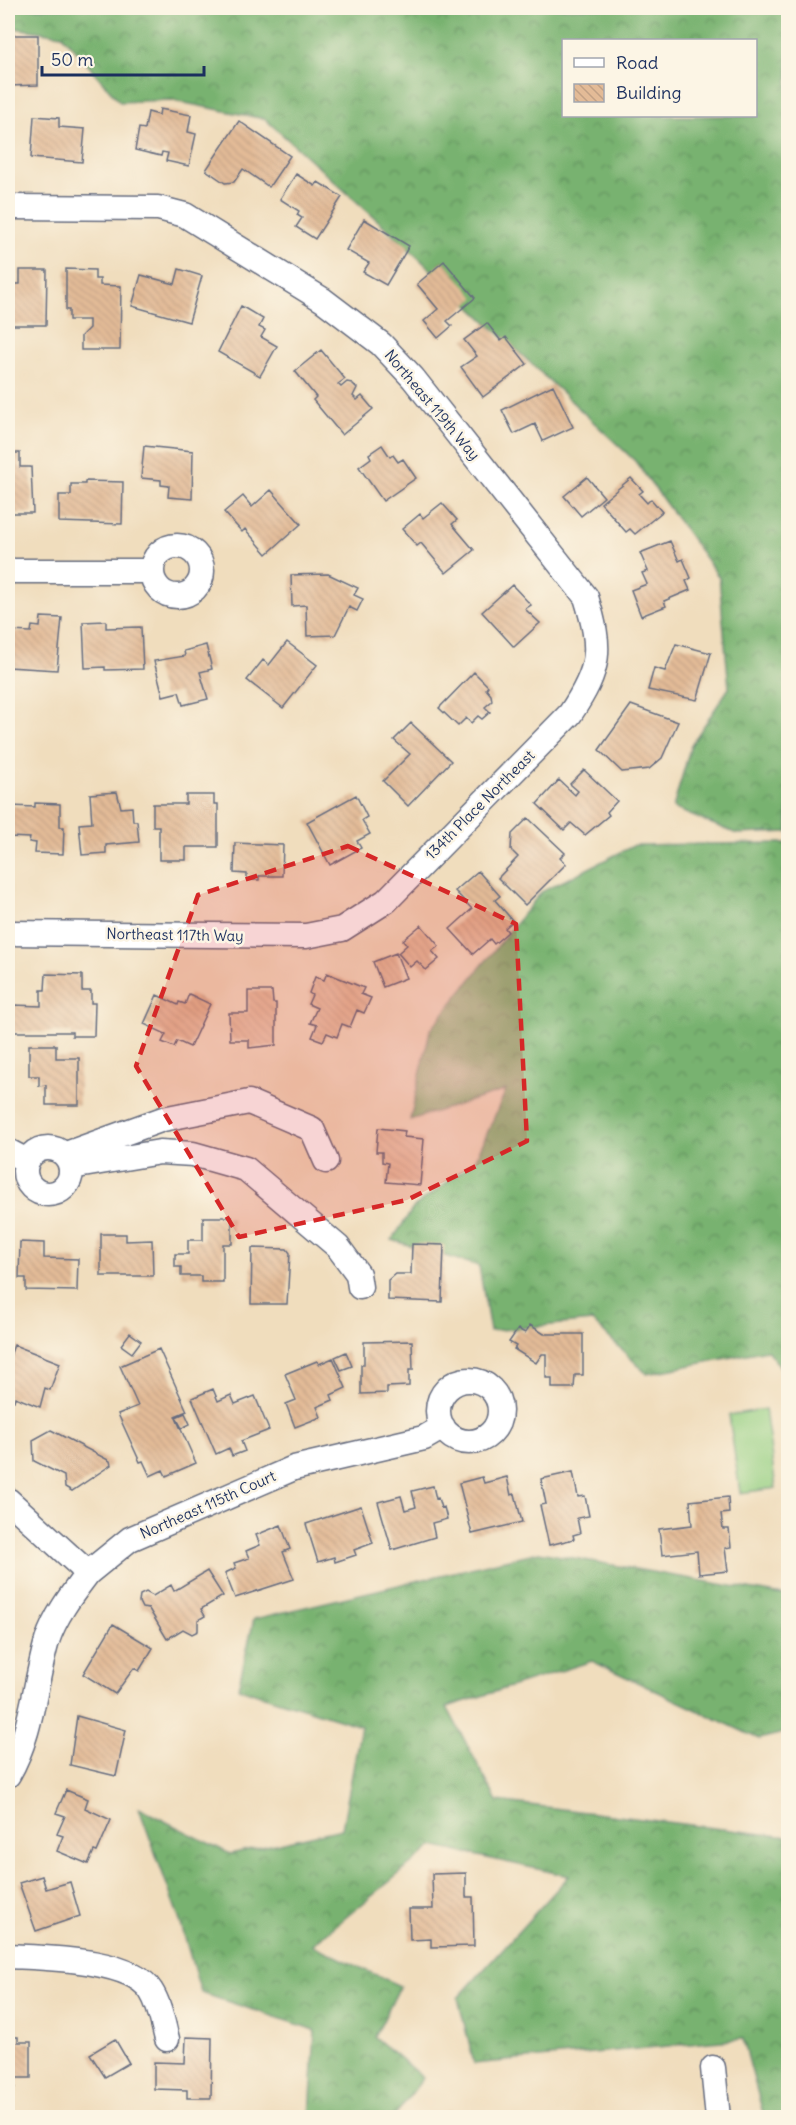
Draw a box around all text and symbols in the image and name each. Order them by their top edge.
scale bar [42,39,204,77]
legend [562,39,757,117]
text: 50 m [51,48,93,71]
text: Road [616,51,659,74]
text: Building [616,81,681,104]
street label: Northeast 119th Way [381,345,484,464]
street label: 134th Place Northeast [421,746,538,863]
street label: Northeast 117th Way [106,924,244,945]
street label: Northeast 115th Court [137,1466,279,1543]

